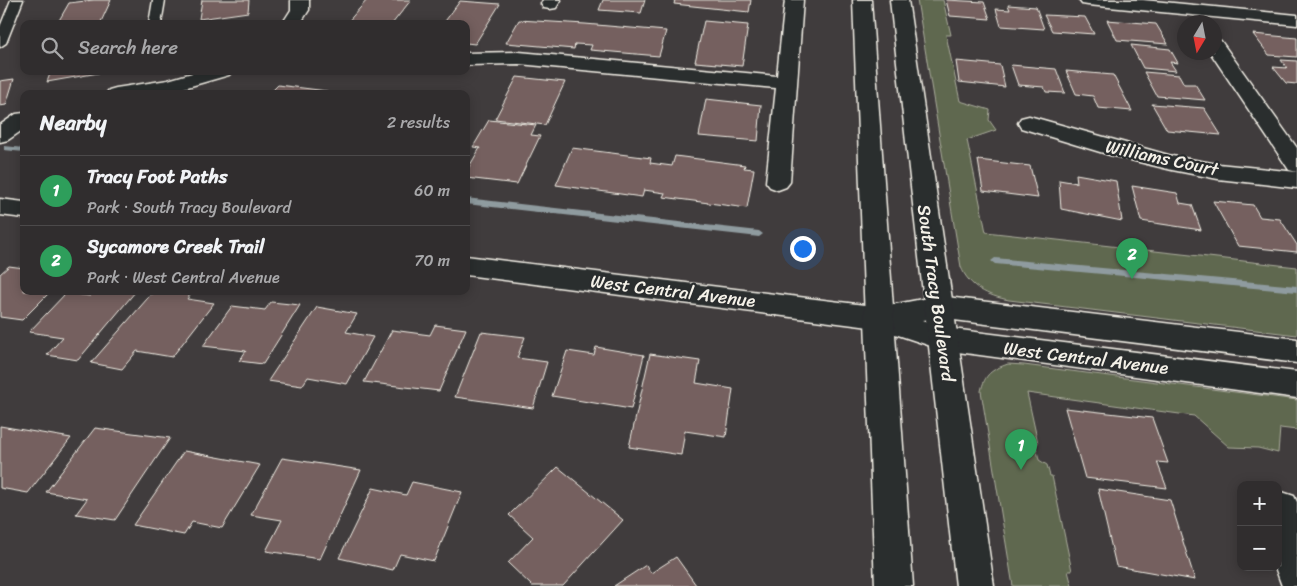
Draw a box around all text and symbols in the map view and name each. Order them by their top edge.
north arrow [1177,15,1222,60]
search box [20,20,470,75]
text: Search here [78,31,178,64]
icon: search [38,34,66,62]
text: Nearby [40,104,106,142]
text: 2 results [387,108,450,137]
street label: Williams Court [1103,130,1222,186]
text: Tracy Foot Paths [87,160,227,193]
text: 1 [53,176,59,205]
text: 60 m [414,176,450,205]
text: Park · South Tracy Boulevard [87,193,291,222]
street label: South Tracy Boulevard [908,202,964,385]
text: Sycamore Creek Trail [87,230,265,263]
your location [790,236,816,262]
pin: 2 [1116,238,1148,279]
text: 2 [51,246,61,275]
text: 70 m [414,246,450,275]
text: Park · West Central Avenue [87,263,280,292]
street label: West Central Avenue [589,265,758,317]
street label: West Central Avenue [1002,332,1171,384]
pin: 1 [1005,429,1037,470]
map controls [1237,481,1282,571]
button: + [1237,481,1282,526]
button: − [1237,526,1282,571]

